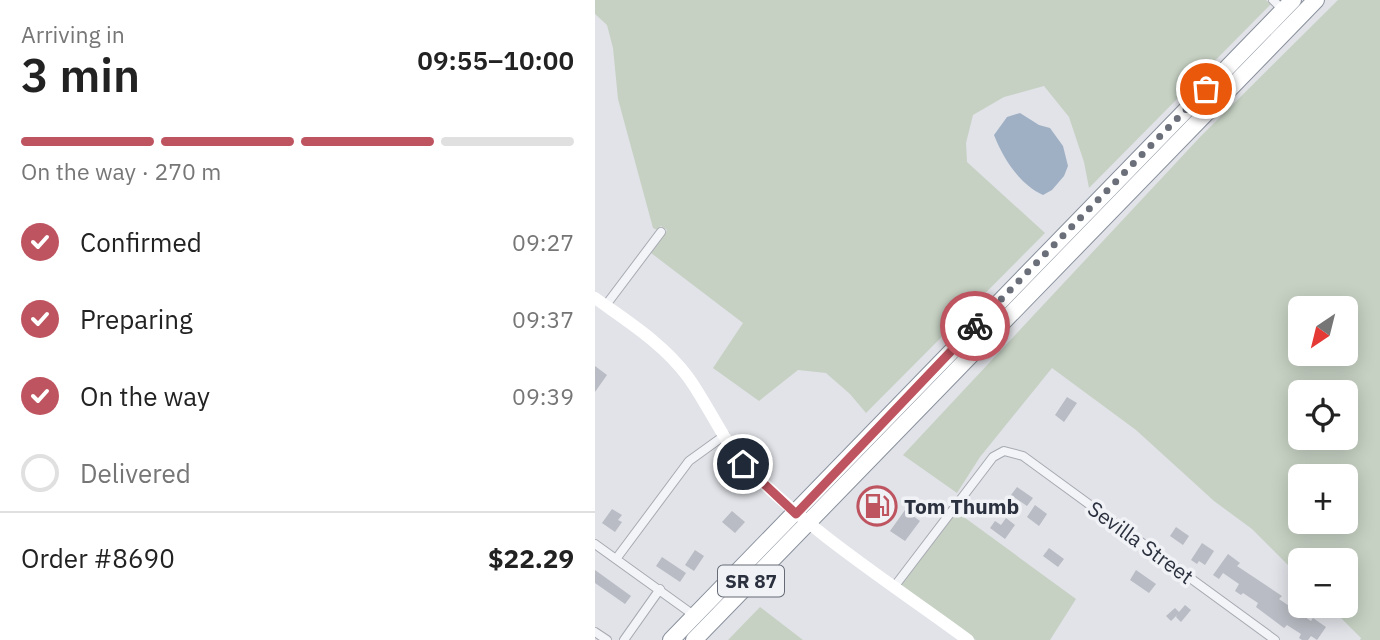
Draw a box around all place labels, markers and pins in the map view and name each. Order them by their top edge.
pin [1176,59,1236,119]
pin [713,434,773,494]
fuel station icon: Tom Thumb [856,485,898,527]
place label: Tom Thumb [904,492,1019,520]

